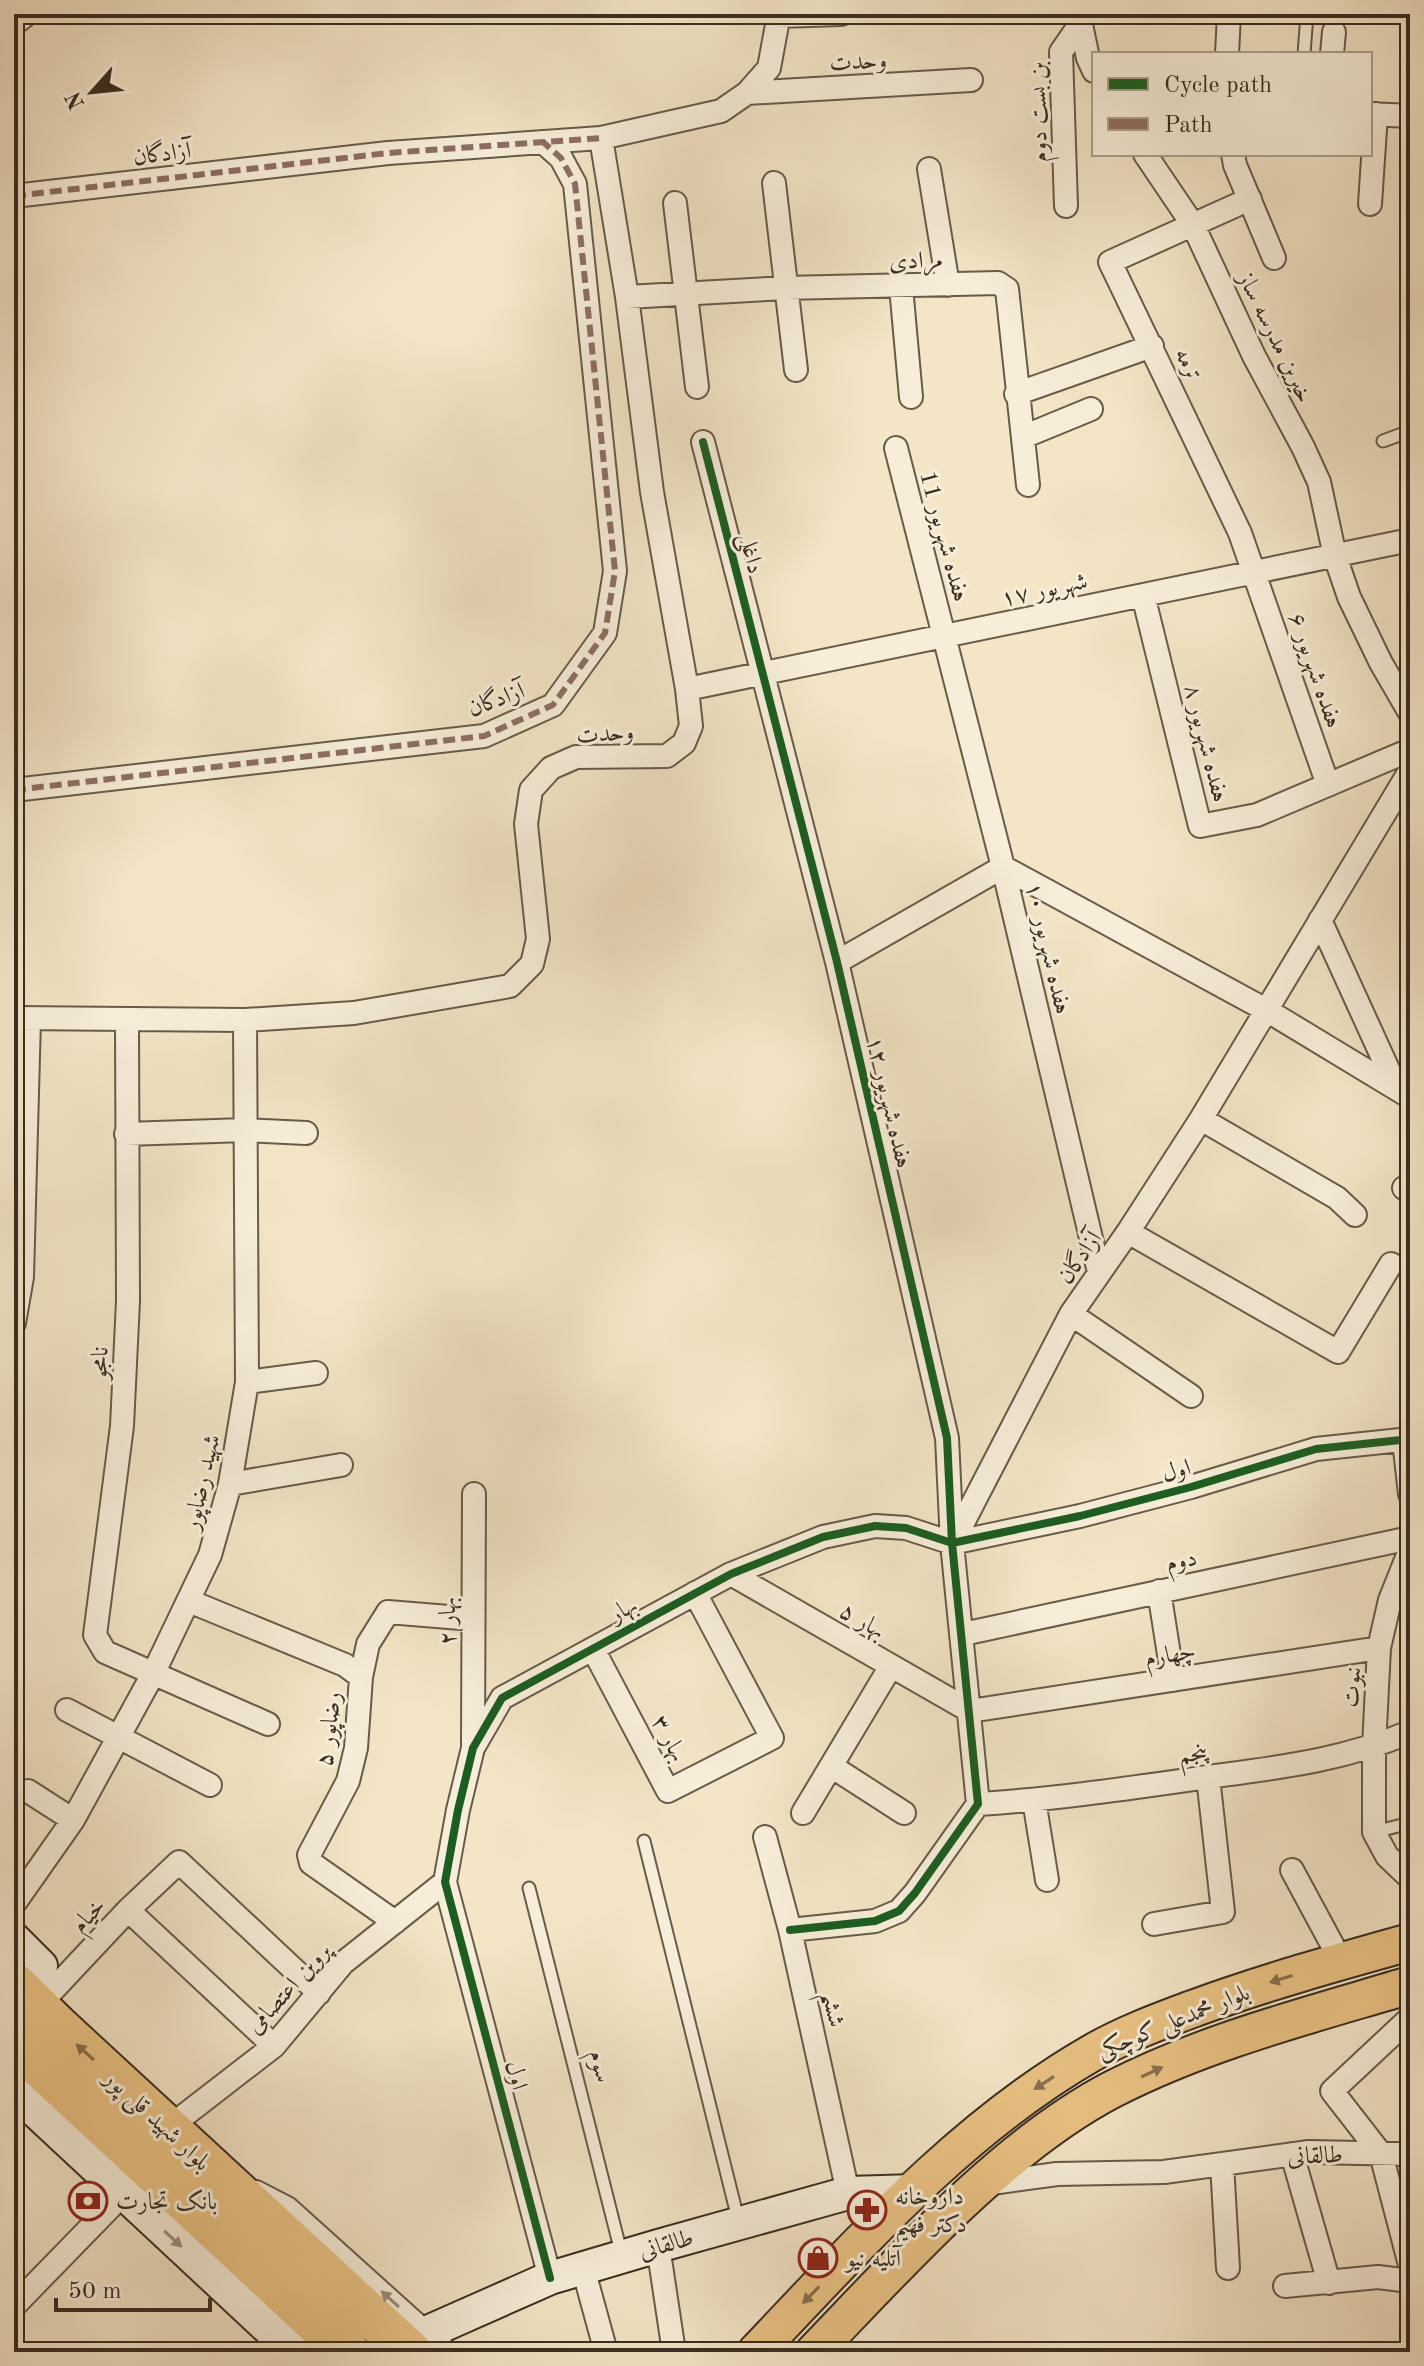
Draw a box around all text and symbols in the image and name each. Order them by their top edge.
street label: وحدت [829,50,888,76]
north arrow [52,52,132,132]
legend [1092,52,1372,156]
street label: بن بست دوم [1027,61,1060,163]
text: Cycle path [1164,74,1272,98]
text: N [62,88,90,113]
text: Path [1164,114,1213,138]
street label: آزادگان [131,134,195,170]
street label: مرادی [889,249,944,278]
street label: خیرین مدرسه ساز [1231,267,1316,407]
street label: ترمه [1169,345,1205,385]
street label: هفده شهریور 11 [913,469,972,605]
street label: داغلی [731,531,767,577]
street label: ۱۷ شهریور [999,570,1090,613]
street label: هفده شهریور ۶ [1282,610,1345,732]
street label: آزادگان [463,674,531,722]
street label: هفده شهریور ۸ [1178,682,1231,805]
street label: وحدت [576,721,635,749]
street label: هفده شهریور ۱۰ [1019,880,1074,1017]
street label: هفده شهریور ۱۲ [860,1034,915,1171]
street label: آزادگان [1050,1222,1109,1289]
street label: نامجو [88,1346,115,1382]
street label: شهید رضاپور [180,1432,229,1535]
street label: اول [1159,1456,1194,1487]
street label: دوم [1164,1547,1201,1584]
street label: بهار [604,1594,642,1630]
street label: بهار ۲ [437,1597,462,1645]
street label: بهار ۵ [834,1599,889,1645]
street label: چهارم [1143,1640,1198,1679]
street label: نبوت [1340,1666,1367,1708]
street label: رضاپور ۵ [314,1691,349,1768]
street label: بهار ۳ [645,1712,690,1766]
street label: پنجم [1177,1741,1212,1777]
street label: خیام [68,1894,116,1943]
street label: پروین اعتصامی [243,1937,339,2041]
one-way arrow [1269,1973,1293,1986]
street label: بلوار محمدعلی کوچکی [1094,1980,1255,2067]
street label: ششم [807,1989,848,2032]
one-way arrow [76,2044,95,2062]
street label: سوم [577,2048,615,2087]
street label: اول [500,2058,530,2093]
street label: بلوار شهید قلی پور [96,2065,214,2179]
one-way arrow [1140,2065,1163,2078]
one-way arrow [1033,2076,1055,2090]
street label: طالقانی [1287,2144,1343,2170]
bank icon: بانک تجارت [67,2180,109,2222]
place label: داروخانه دکتر فهیم [895,2186,967,2248]
place label: بانک تجارت [116,2189,217,2215]
pharmacy icon: داروخانه دکتر فهیم [846,2189,888,2231]
street label: طالقانی [637,2227,697,2265]
one-way arrow [164,2230,183,2248]
shop icon: آتلیه نیو [797,2237,839,2279]
place label: آتلیه نیو [844,2244,904,2273]
scale bar [56,2262,210,2312]
text: 50 m [68,2280,122,2304]
one-way arrow [802,2285,821,2304]
one-way arrow [381,2291,401,2308]

